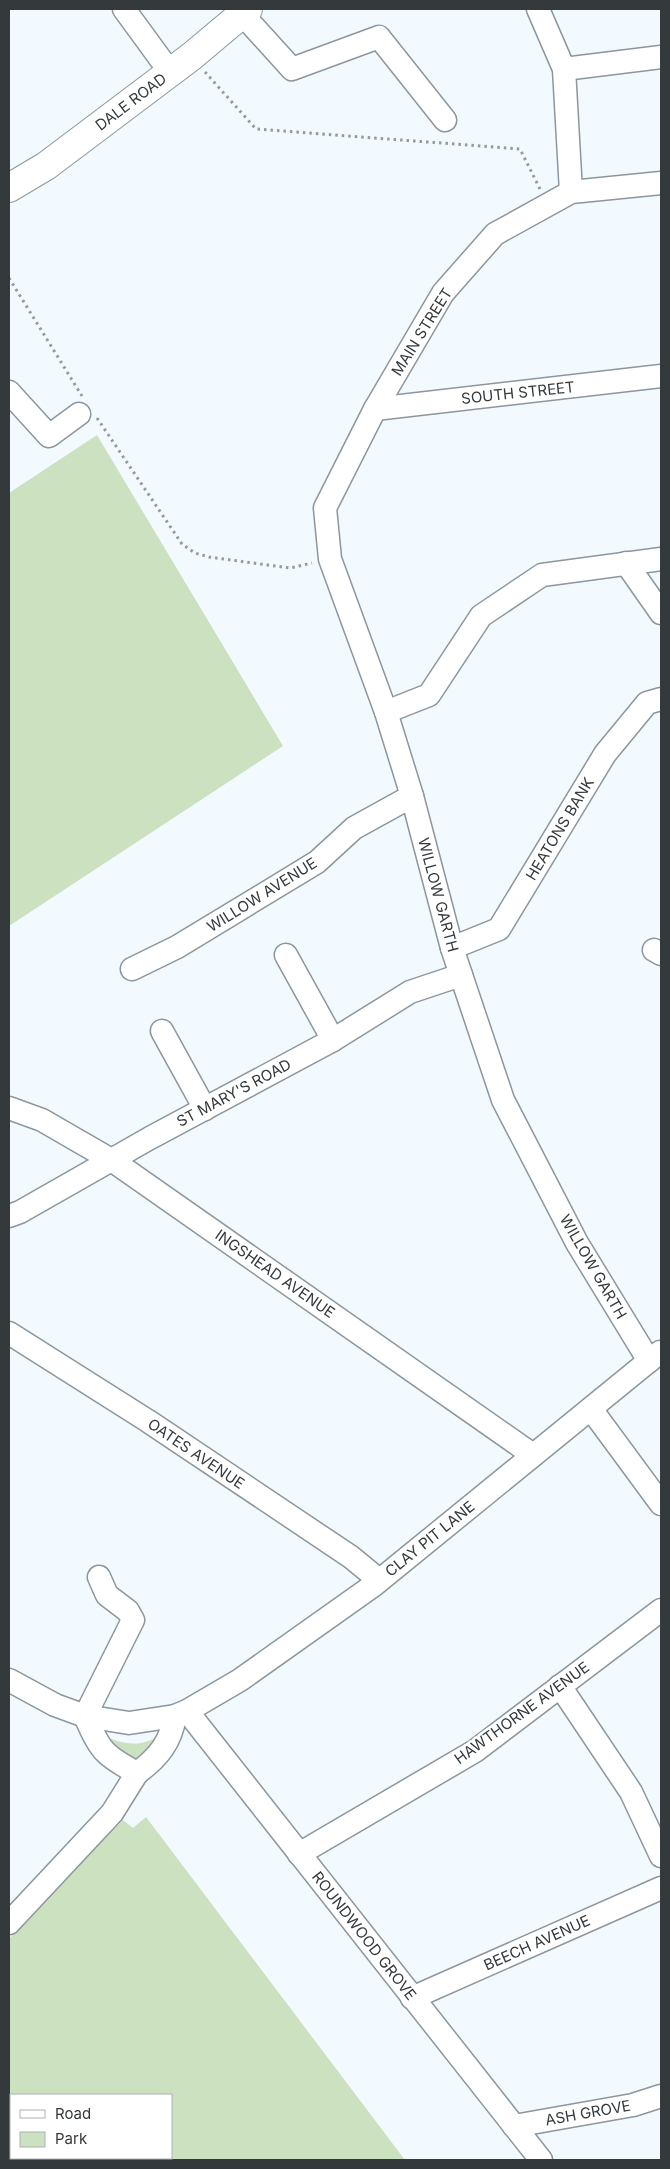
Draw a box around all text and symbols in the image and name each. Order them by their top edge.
street label: DALE ROAD [91,69,170,135]
street label: MAIN STREET [387,284,456,379]
street label: SOUTH STREET [460,377,576,408]
street label: HEATONS BANK [521,774,598,884]
street label: WILLOW GARTH [414,836,463,954]
street label: WILLOW AVENUE [203,853,320,936]
street label: ST MARY'S ROAD [173,1054,294,1131]
street label: WILLOW GARTH [556,1211,631,1322]
street label: INGSHEAD AVENUE [212,1225,339,1322]
street label: OATES AVENUE [144,1414,248,1493]
street label: CLAY PIT LANE [381,1497,478,1581]
street label: HAWTHORNE AVENUE [451,1657,593,1768]
street label: ROUNDWOOD GROVE [308,1867,421,2004]
street label: BEECH AVENUE [481,1911,593,1974]
legend [10,2094,172,2159]
street label: ASH GROVE [544,2096,632,2129]
text: Road [55,2104,91,2123]
text: Park [55,2129,88,2148]

